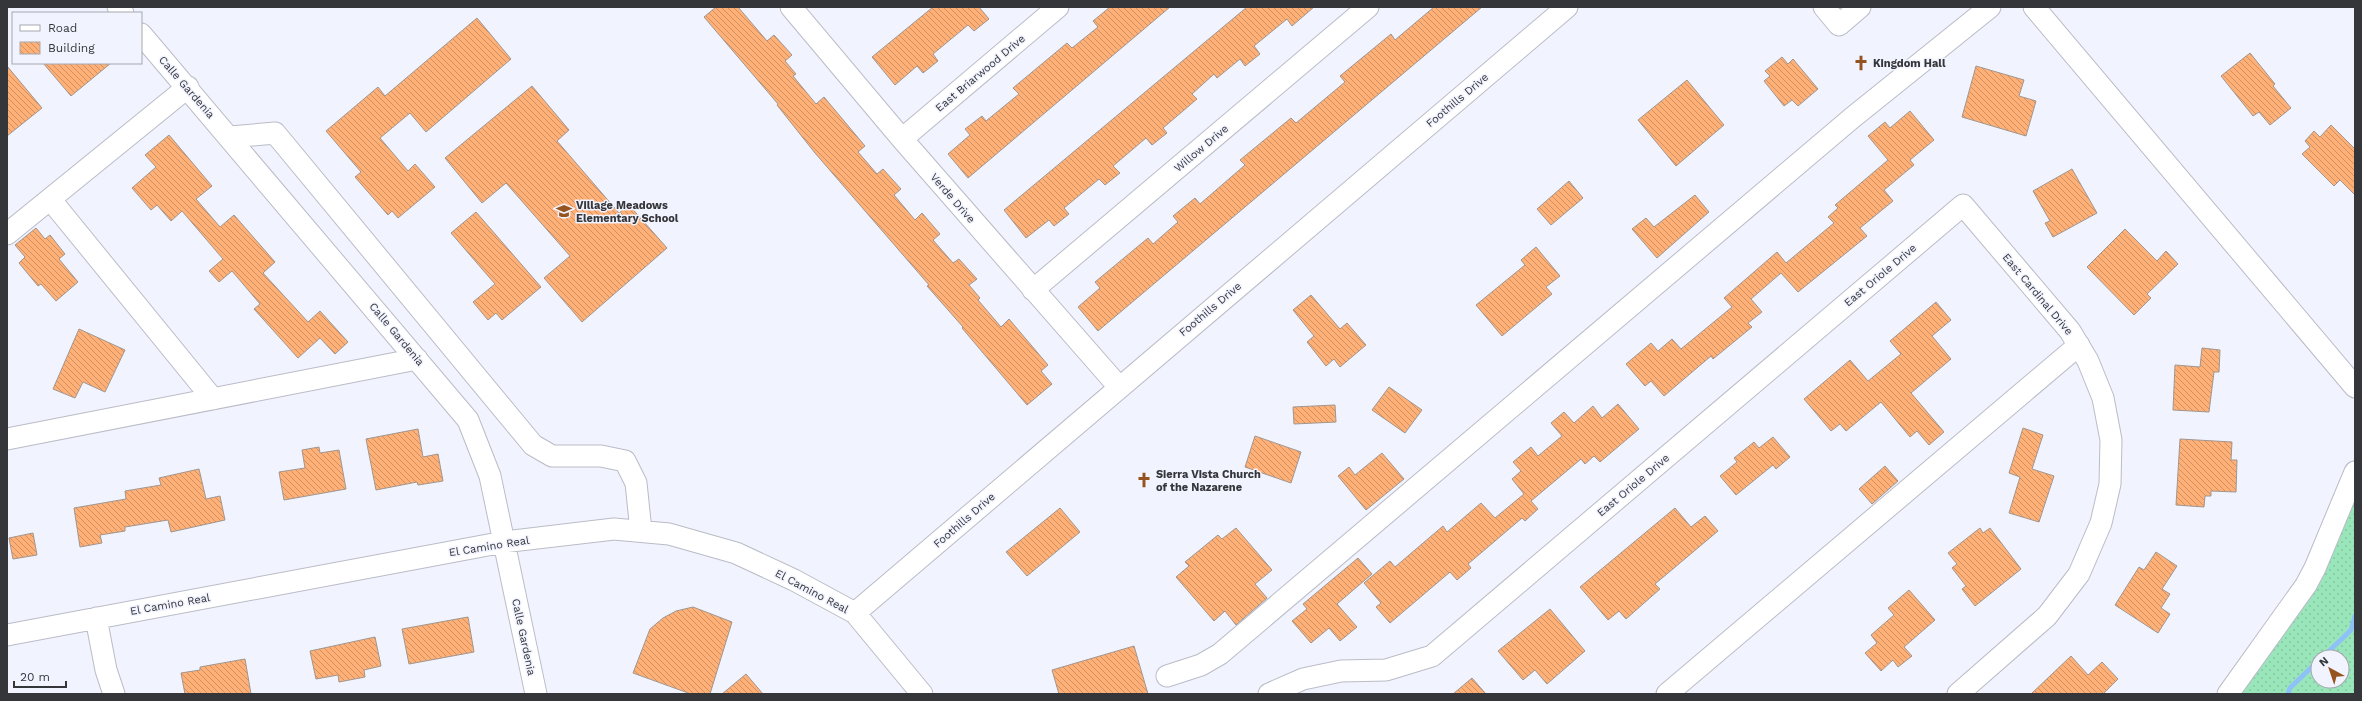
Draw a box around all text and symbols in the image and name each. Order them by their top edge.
legend [12,12,142,64]
text: Road [48,21,77,35]
street label: East Briarwood Drive [933,32,1028,115]
text: Building [48,41,95,55]
street label: Calle Gardenia [156,54,217,121]
church icon: Kingdom Hall [1852,54,1870,72]
place label: Kingdom Hall [1873,57,1946,70]
street label: Foothills Drive [1424,71,1491,130]
street label: Willow Drive [1172,122,1231,175]
street label: Verde Drive [927,171,978,226]
place label: Village Meadows Elementary School [576,199,679,225]
school or university icon: Village Meadows Elementary School [555,202,573,220]
street label: East Oriole Drive [1842,241,1919,309]
street label: East Cardinal Drive [2000,251,2076,338]
street label: Foothills Drive [1177,280,1244,339]
street label: Calle Gardenia [366,300,427,368]
street label: East Oriole Drive [1595,451,1672,519]
place label: Sierra Vista Church of the Nazarene [1156,468,1261,494]
church icon: Sierra Vista Church of the Nazarene [1135,471,1153,489]
street label: Foothills Drive [931,490,998,551]
street label: El Camino Real [448,534,531,559]
street label: El Camino Real [773,567,851,617]
street label: El Camino Real [129,591,212,618]
street label: Calle Gardenia [509,597,538,677]
north arrow [2310,649,2350,689]
text: N [2317,654,2331,669]
scale bar [14,663,66,689]
text: 20 m [20,670,50,684]

